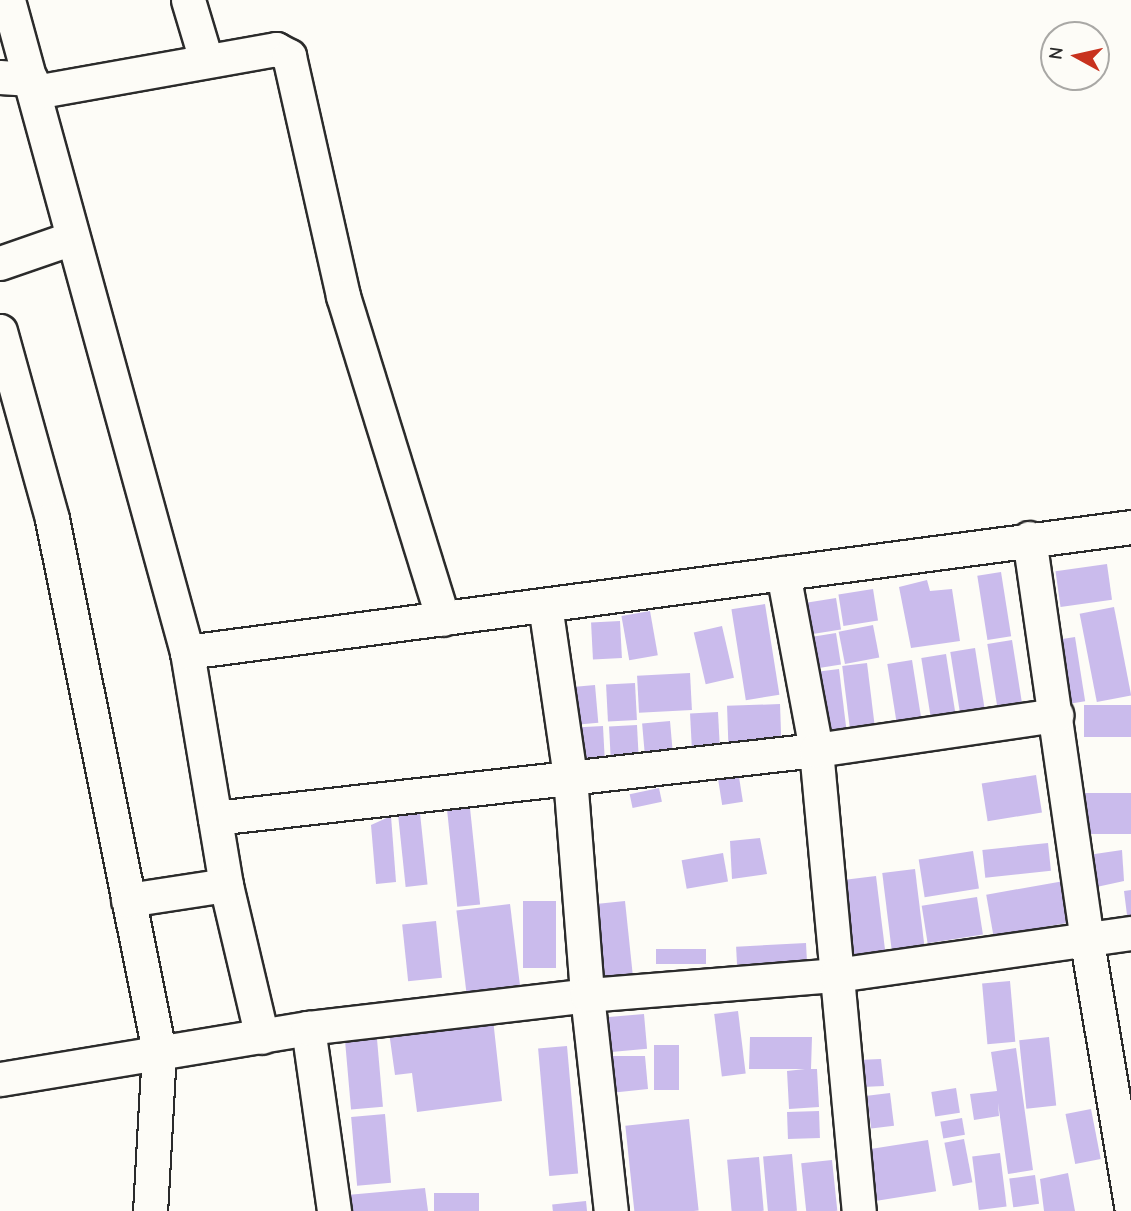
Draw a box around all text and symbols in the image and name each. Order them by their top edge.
north arrow [1040,21,1110,91]
text: N [1044,46,1068,61]

